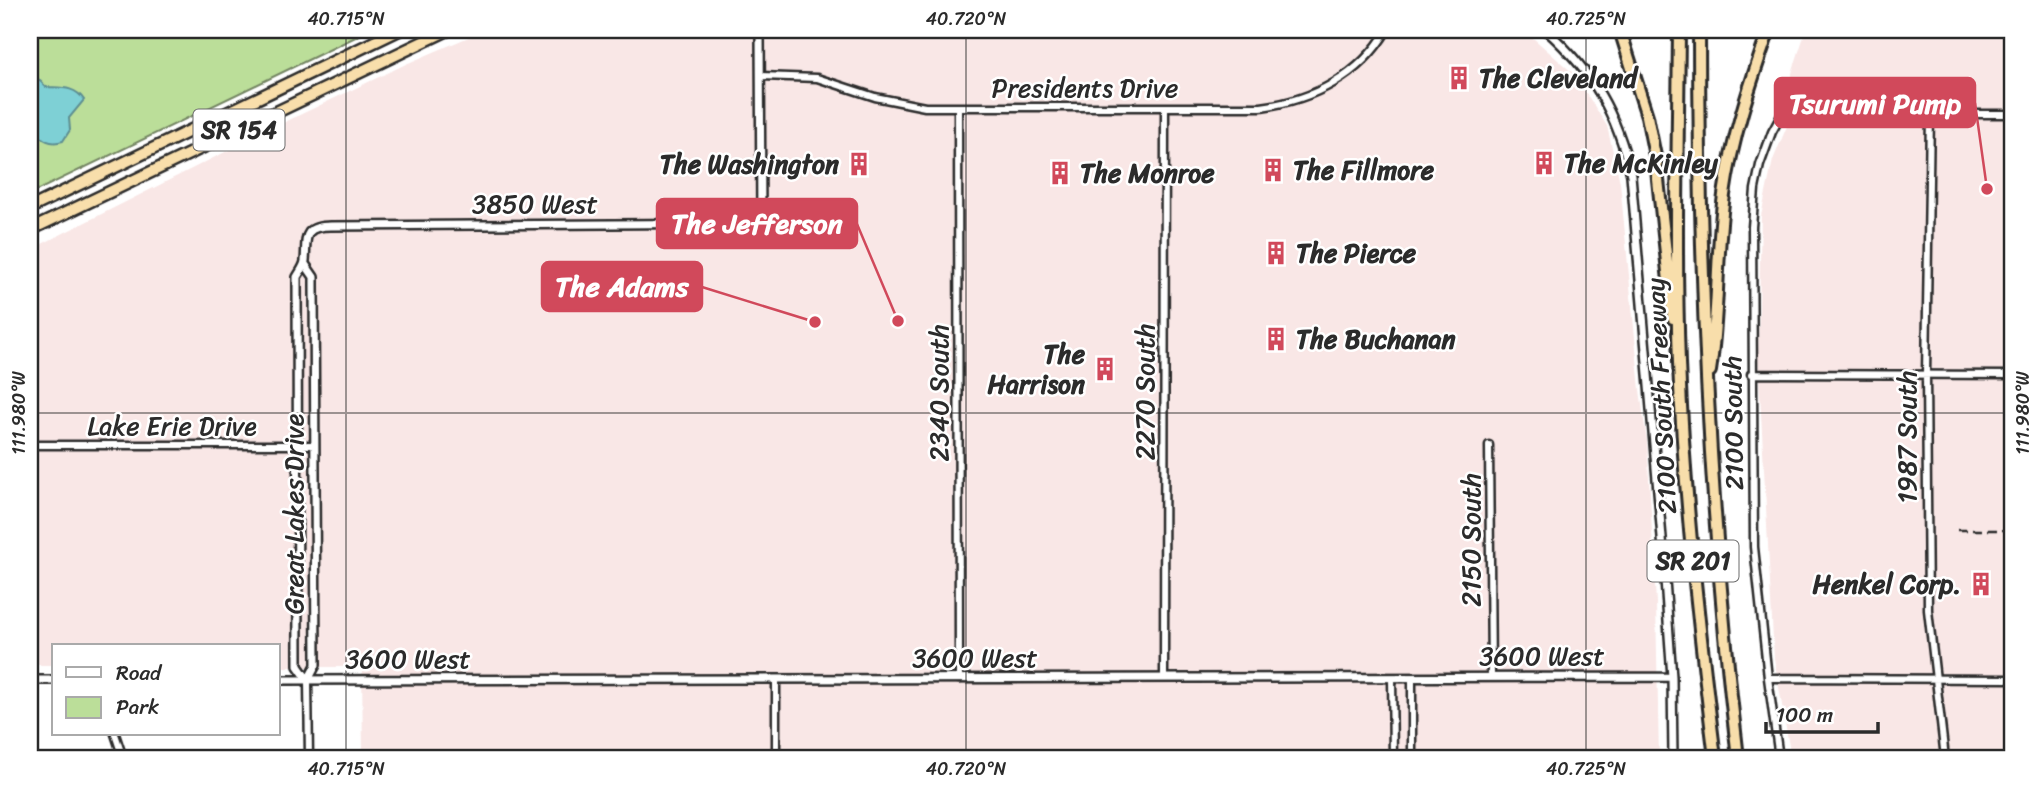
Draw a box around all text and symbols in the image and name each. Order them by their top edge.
text: 40.715°N [307,3,385,35]
text: 40.720°N [926,3,1007,35]
text: 40.725°N [1546,3,1626,35]
place label: The Cleveland [1479,55,1639,101]
building icon: The Cleveland [1445,64,1473,92]
street label: Presidents Drive [992,65,1178,111]
callout: Tsurumi Pump [1775,78,1975,127]
text: Tsurumi Pump [1789,79,1961,128]
road number: SR 154 [194,110,284,150]
place label: The McKinley [1564,140,1718,186]
place label: The Washington [660,141,839,187]
place label: The Fillmore [1293,147,1435,193]
building icon: The McKinley [1530,149,1558,177]
building icon: The Washington [845,150,873,178]
place label: The Monroe [1080,150,1215,196]
building icon: The Fillmore [1259,156,1287,184]
building icon: The Monroe [1046,159,1074,187]
street label: 3850 West [472,181,598,227]
callout: The Jefferson [657,199,857,248]
text: The Jefferson [671,199,844,248]
place label: The Pierce [1296,230,1417,276]
building icon: The Pierce [1262,239,1290,267]
callout: The Adams [542,262,702,311]
text: The Adams [555,262,690,311]
street label: 2100 South Freeway [1632,276,1690,515]
place label: The Buchanan [1296,316,1456,362]
street label: 2340 South [916,324,962,462]
street label: 2270 South [1122,324,1168,460]
building icon: The Buchanan [1262,325,1290,353]
place label: The Harrison [987,331,1086,407]
building icon: The Harrison [1091,355,1119,383]
street label: 2100 South [1709,355,1757,491]
text: 111.980°W [3,370,35,455]
text: 111.980°W [2007,370,2039,455]
street label: 1987 South [1884,371,1930,503]
street label: Lake Erie Drive [87,403,257,449]
street label: Great Lakes Drive [271,413,317,614]
street label: 2150 South [1448,473,1494,607]
road number: SR 201 [1648,540,1738,582]
place label: Henkel Corp. [1813,561,1961,607]
building icon: Henkel Corp. [1967,570,1995,598]
street label: 3600 West [1479,633,1605,679]
street label: 3600 West [912,635,1038,681]
street label: 3600 West [345,636,471,682]
legend [52,644,280,736]
text: Road [116,654,163,692]
text: Park [116,688,159,726]
scale bar [1766,690,1878,734]
text: 100 m [1776,696,1833,734]
text: 40.715°N [307,753,385,785]
text: 40.720°N [926,753,1007,785]
text: 40.725°N [1546,753,1626,785]

